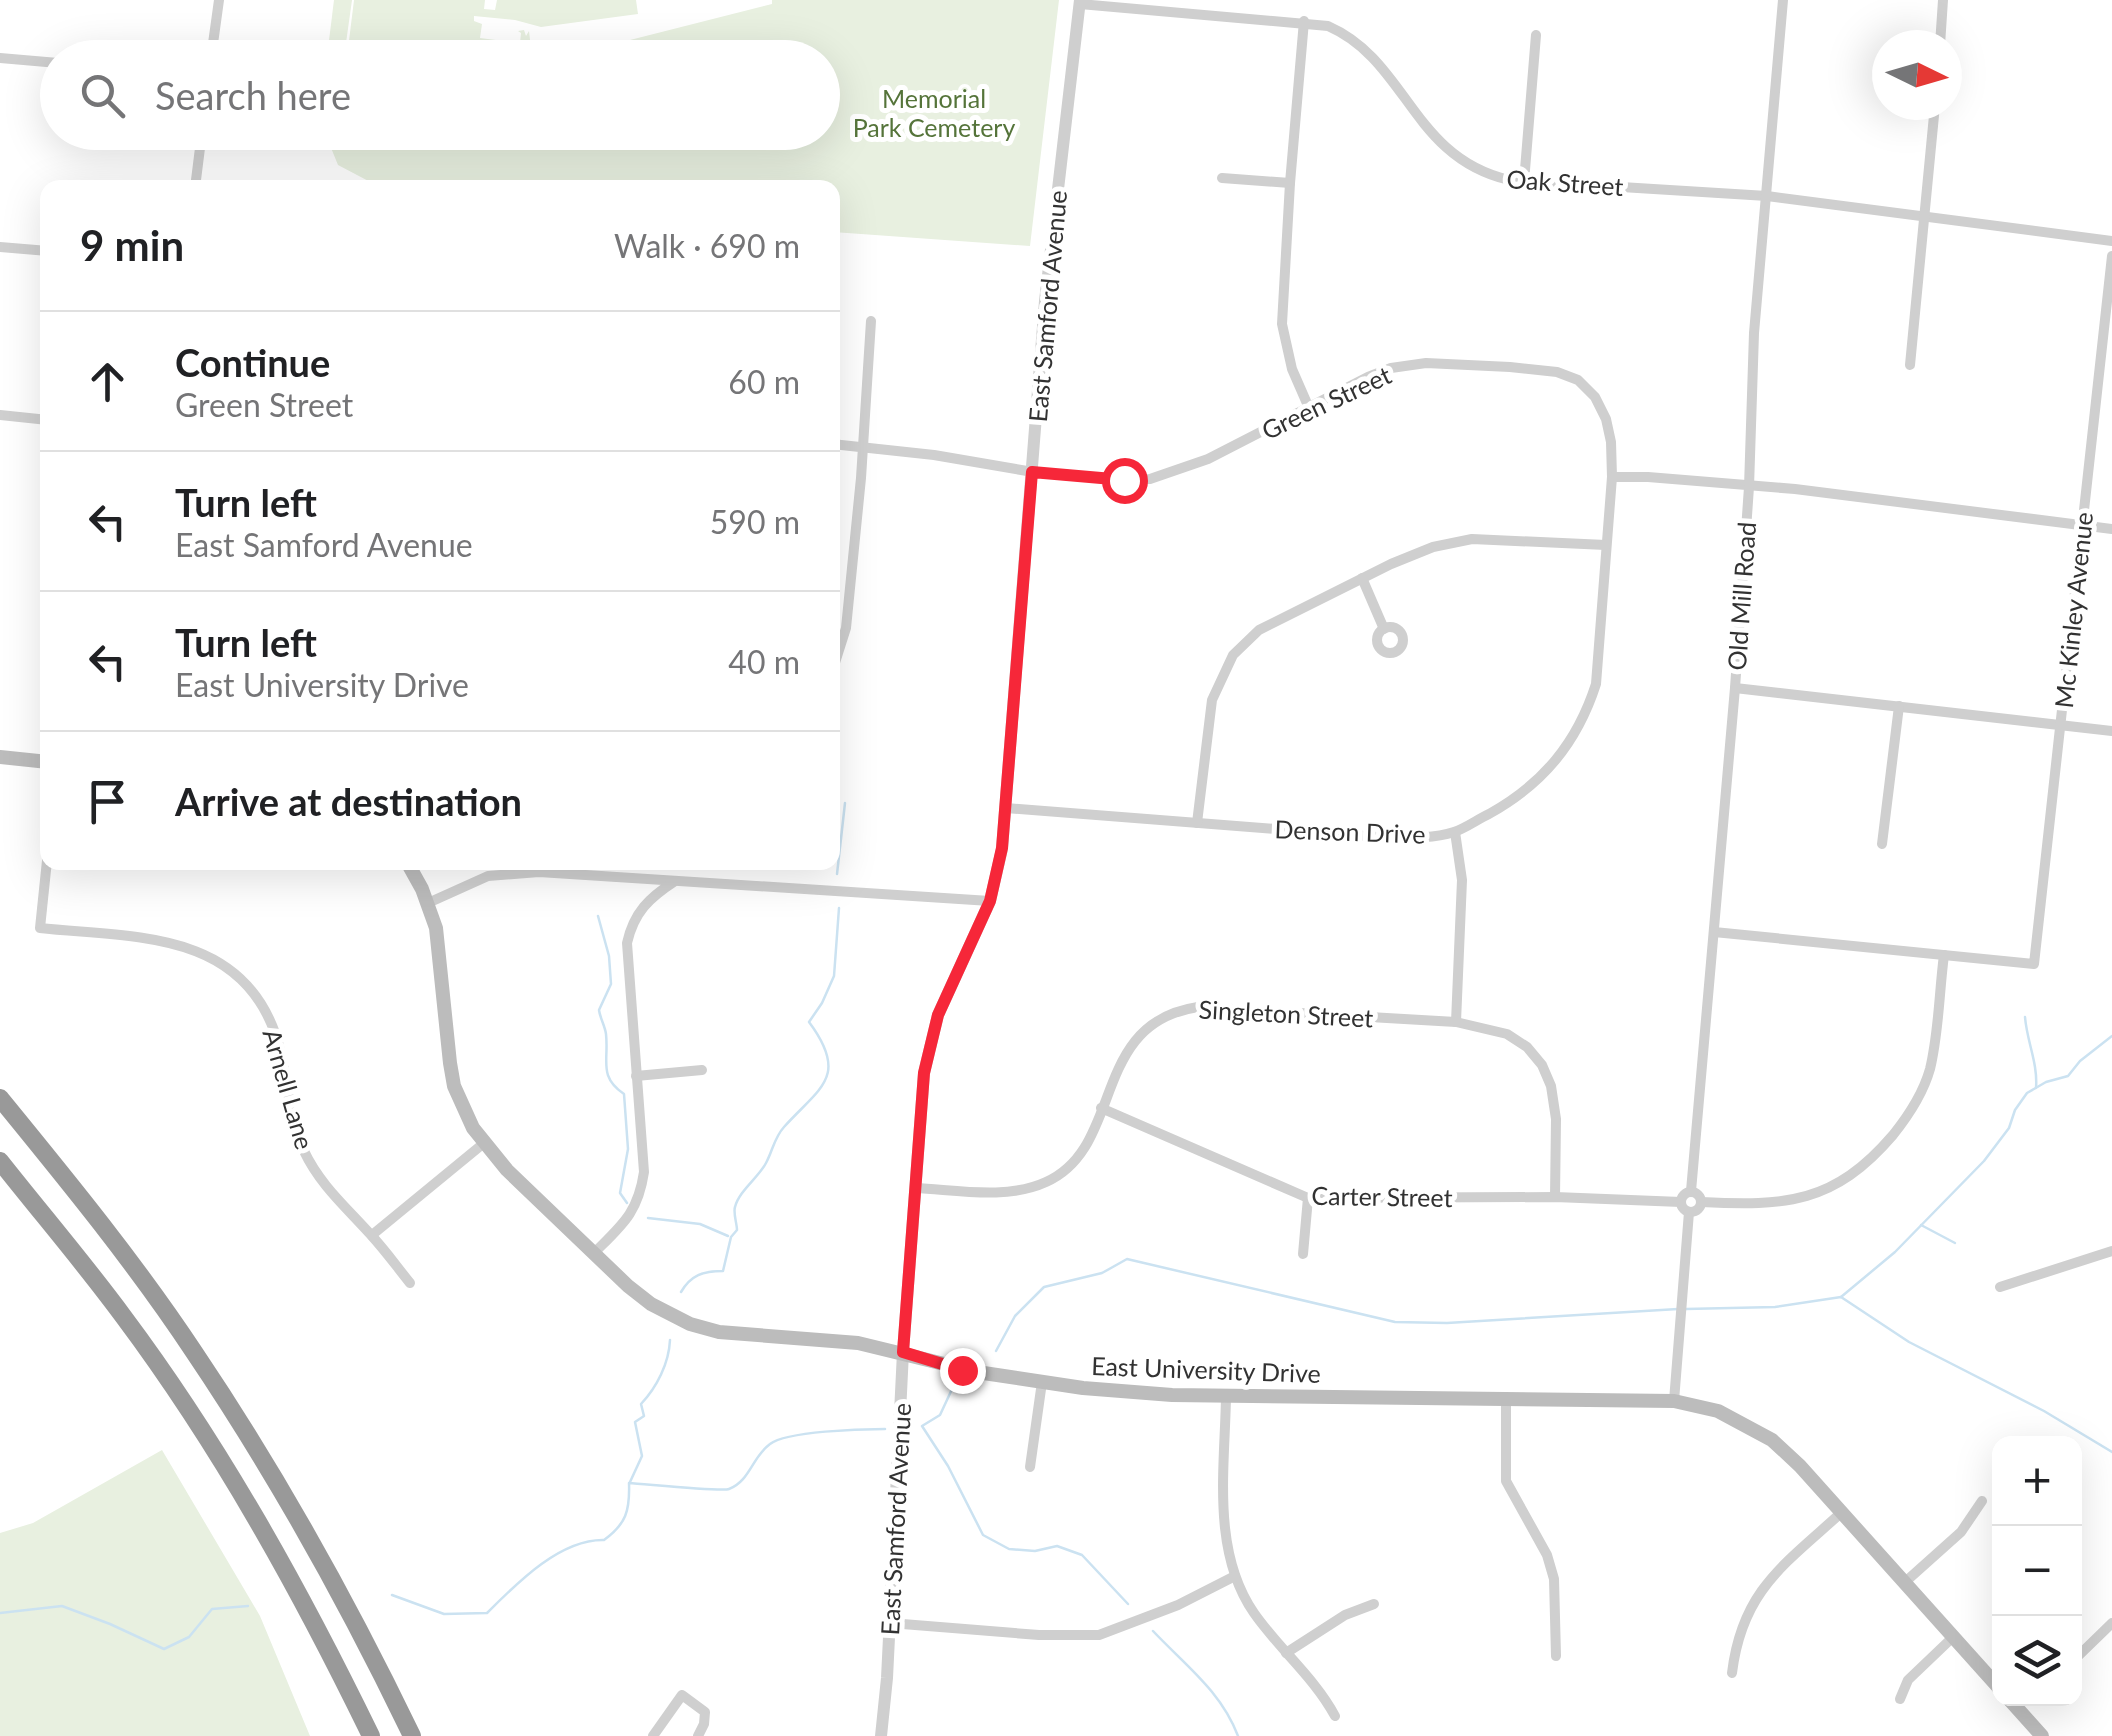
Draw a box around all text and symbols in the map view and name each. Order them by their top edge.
north arrow [1872,30,1962,120]
search box [40,40,840,150]
icon: search [75,68,130,123]
text: Search here [155,72,351,118]
park label: Memorial Park Cemetery [853,83,1015,142]
street label: Oak Street [1506,163,1624,201]
street label: East Samford Avenue [1022,189,1072,423]
text: 9 min [80,220,184,270]
text: Walk · 690 m [614,226,800,265]
text: Continue [175,339,330,385]
icon: ahead [80,354,135,409]
street label: Green Street [1257,359,1395,445]
text: 60 m [728,362,800,401]
text: Green Street [175,385,353,424]
route start [1102,458,1148,504]
text: Turn left [175,479,317,525]
icon: left [80,494,135,549]
text: 590 m [710,502,800,541]
street label: Mc Kinley Avenue [2048,510,2098,710]
street label: Old Mill Road [1721,521,1761,671]
text: East Samford Avenue [175,525,473,564]
text: Turn left [175,619,317,665]
icon: left [80,634,135,689]
text: 40 m [728,642,800,681]
text: East University Drive [175,665,469,704]
icon: arrive [80,774,135,829]
text: Arrive at destination [175,778,522,824]
street label: Denson Drive [1274,813,1426,849]
street label: Singleton Street [1198,993,1374,1033]
street label: Arnell Lane [258,1025,320,1153]
street label: Carter Street [1311,1180,1453,1212]
route end [940,1348,986,1394]
street label: East University Drive [1091,1350,1321,1388]
street label: East Samford Avenue [874,1402,916,1636]
map controls [1992,1436,2082,1706]
button: + [1992,1436,2082,1526]
button: − [1992,1526,2082,1616]
button: layers [1992,1616,2082,1706]

